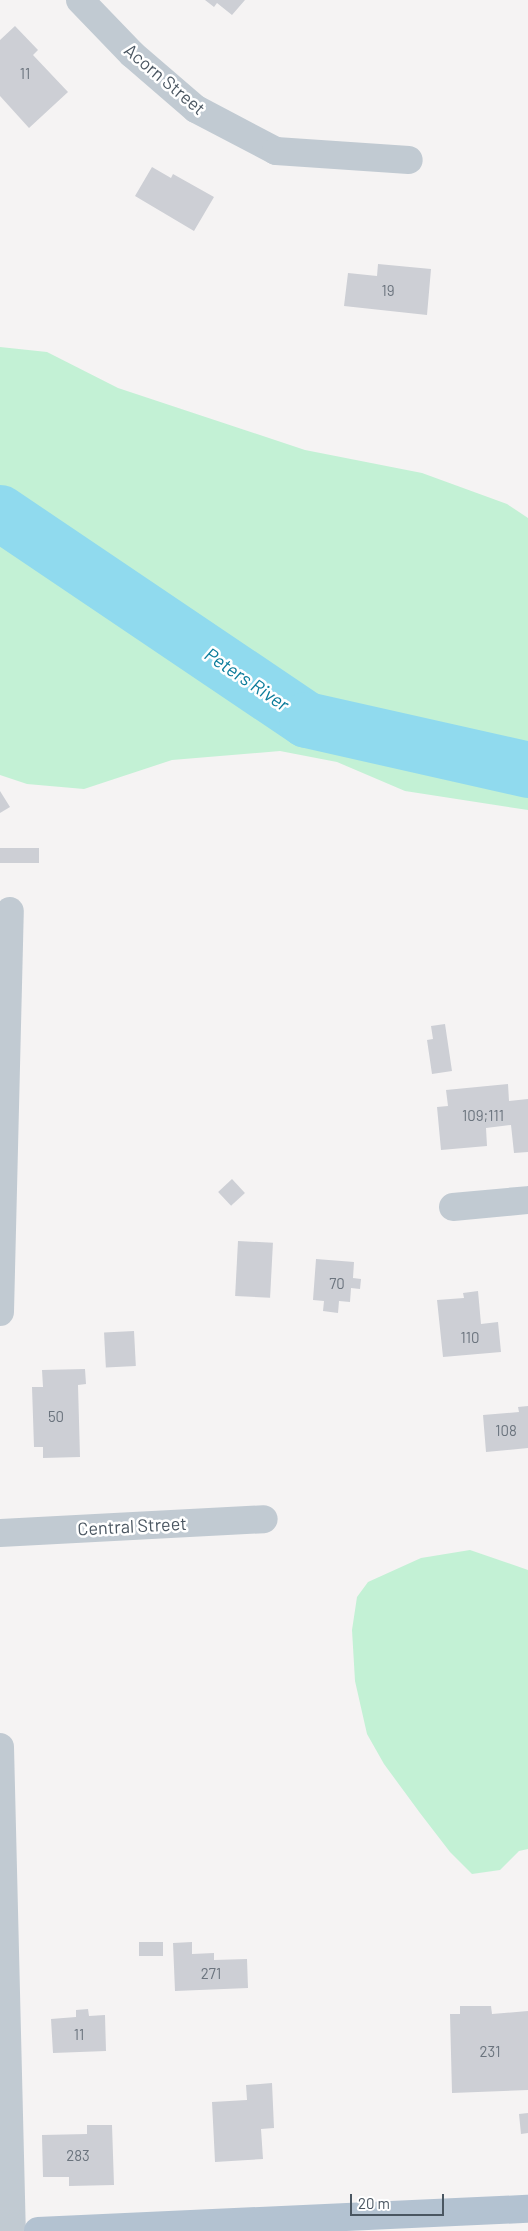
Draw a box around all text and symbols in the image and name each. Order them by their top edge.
street label: Acorn Street [120,39,210,119]
house number: 11 [20,65,30,83]
house number: 19 [381,282,395,300]
water label: Peters River [201,643,293,715]
house number: 109;111 [462,1107,504,1125]
house number: 70 [329,1275,345,1293]
house number: 110 [460,1329,480,1347]
house number: 50 [48,1408,64,1426]
house number: 108 [495,1422,517,1440]
street label: Central Street [77,1512,187,1540]
house number: 271 [201,1965,221,1983]
house number: 11 [74,2026,84,2044]
house number: 231 [480,2043,500,2061]
house number: 283 [66,2147,90,2165]
scale bar [353,2184,447,2216]
text: 20 m [358,2194,390,2212]

